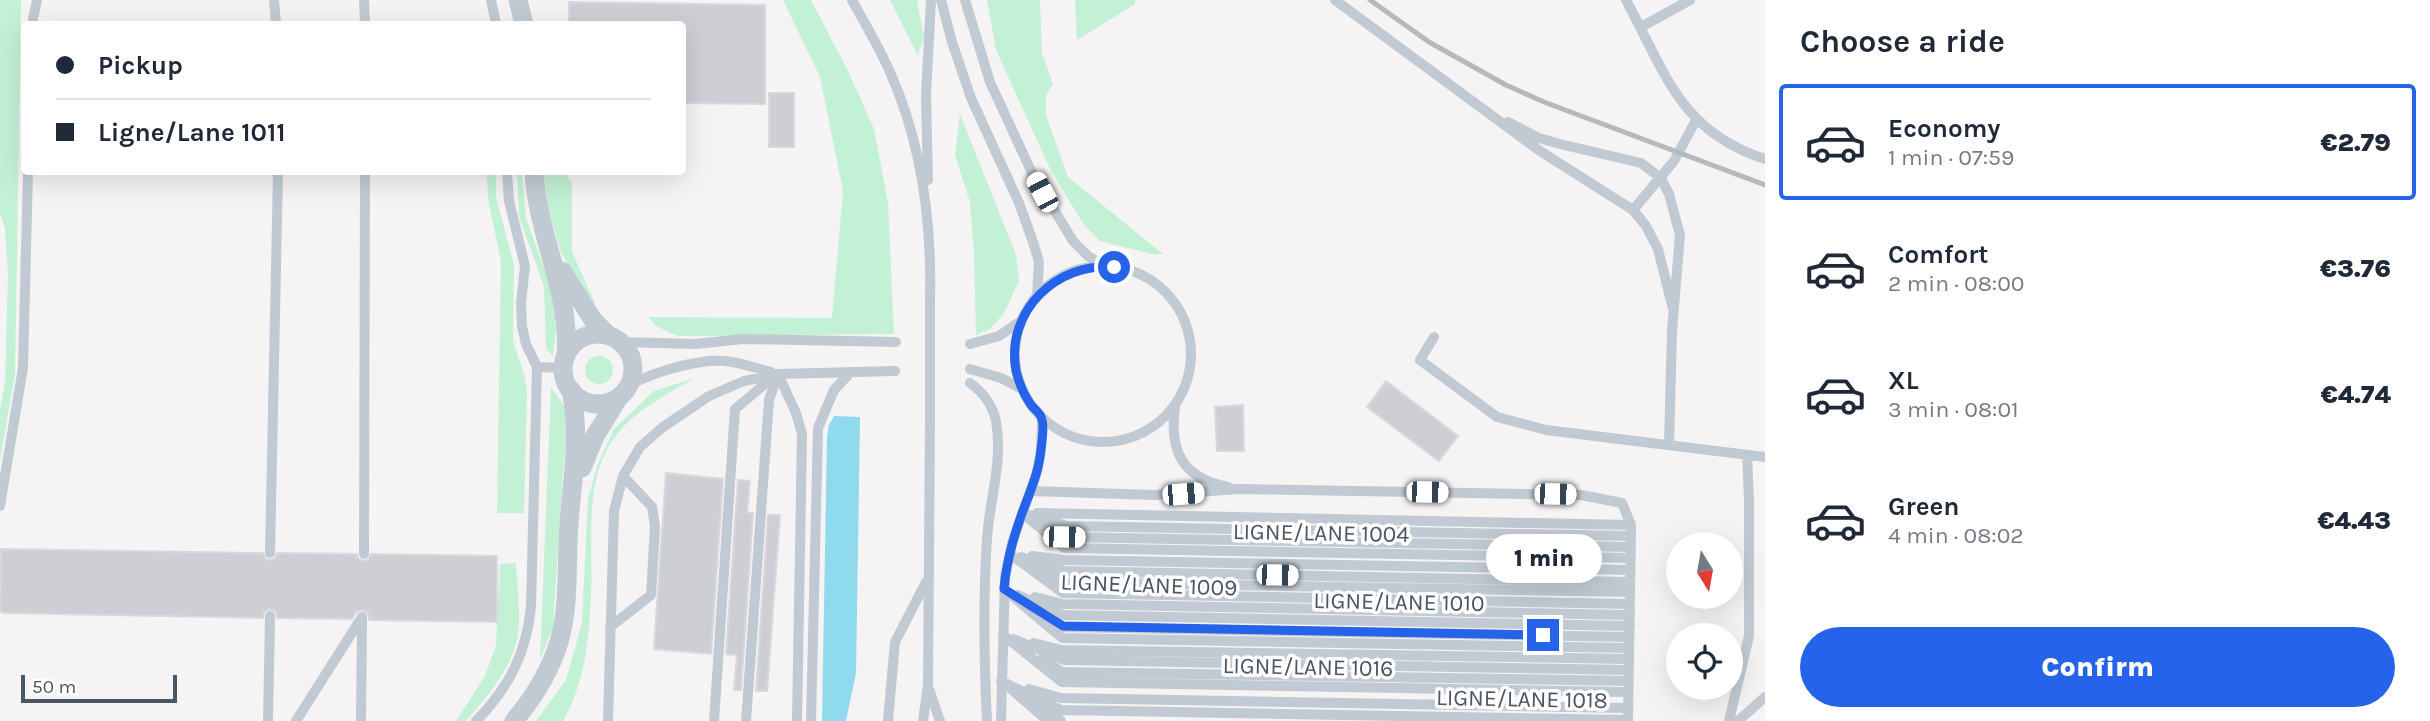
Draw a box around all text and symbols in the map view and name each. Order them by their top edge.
text: Choose a ride [1800,23,2005,60]
text: Pickup [98,50,183,81]
icon: car [1804,111,1867,174]
text: Economy [1888,113,2000,144]
text: Ligne/Lane 1011 [98,117,286,148]
text: €2.79 [2321,127,2391,158]
text: 1 min · 07:59 [1888,144,2014,171]
car [1023,169,1062,215]
icon: car [1804,237,1867,300]
text: Comfort [1888,239,1989,270]
route start [1098,251,1130,283]
text: €3.76 [2320,253,2391,284]
text: 2 min · 08:00 [1888,270,2024,297]
icon: car [1804,363,1867,426]
text: XL [1888,365,1919,396]
text: €4.74 [2321,379,2391,410]
text: 3 min · 08:01 [1888,396,2019,423]
car [1406,481,1449,503]
car [1162,482,1205,506]
car [1534,483,1577,505]
icon: car [1804,489,1867,552]
text: Green [1888,491,1960,522]
text: €4.43 [2317,505,2391,536]
street label: LIGNE/LANE 1004 [1233,518,1410,548]
text: 4 min · 08:02 [1888,522,2024,549]
car [1043,526,1086,548]
north arrow [1666,532,1743,609]
map controls [1666,532,1743,700]
callout: 1 min [1485,534,1601,582]
text: 1 min [1514,545,1574,572]
car [1256,564,1299,586]
street label: LIGNE/LANE 1009 [1060,568,1238,602]
street label: LIGNE/LANE 1010 [1313,587,1485,617]
route end [1527,619,1559,651]
button: locate [1666,623,1743,700]
button: Confirm [1800,627,2395,707]
street label: LIGNE/LANE 1016 [1222,652,1394,682]
scale bar [21,672,177,704]
text: 50 m [32,676,76,698]
street label: LIGNE/LANE 1018 [1436,684,1608,714]

